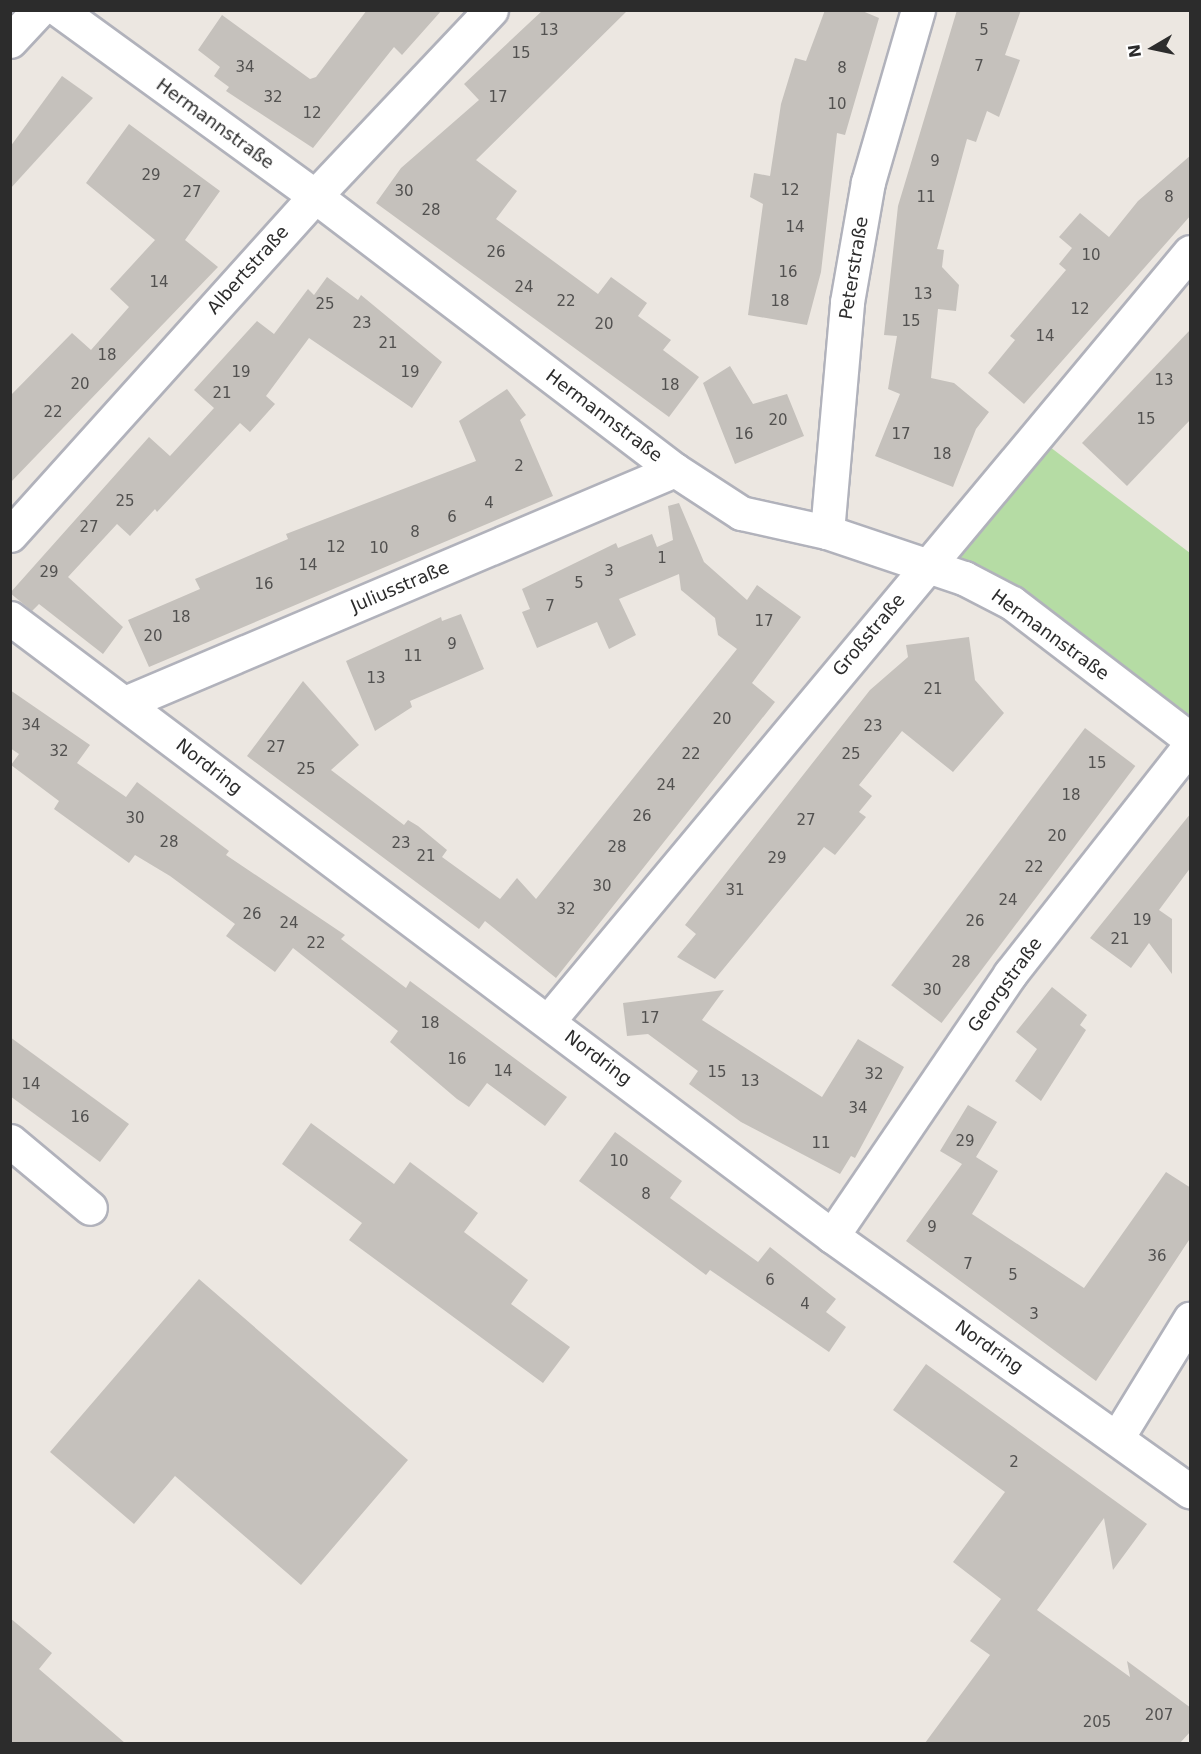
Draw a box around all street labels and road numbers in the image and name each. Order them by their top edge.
street label: Hermannstraße [152,74,278,174]
street label: Peterstraße [835,215,873,321]
street label: Albertstraße [203,221,293,319]
street label: Hermannstraße [541,365,667,467]
street label: Juliusstraße [348,557,452,617]
street label: Hermannstraße [987,585,1113,685]
street label: Großstraße [828,590,910,680]
street label: Nordring [172,734,246,800]
street label: Georgstraße [963,933,1047,1037]
street label: Nordring [560,1026,636,1090]
street label: Nordring [951,1316,1027,1378]

